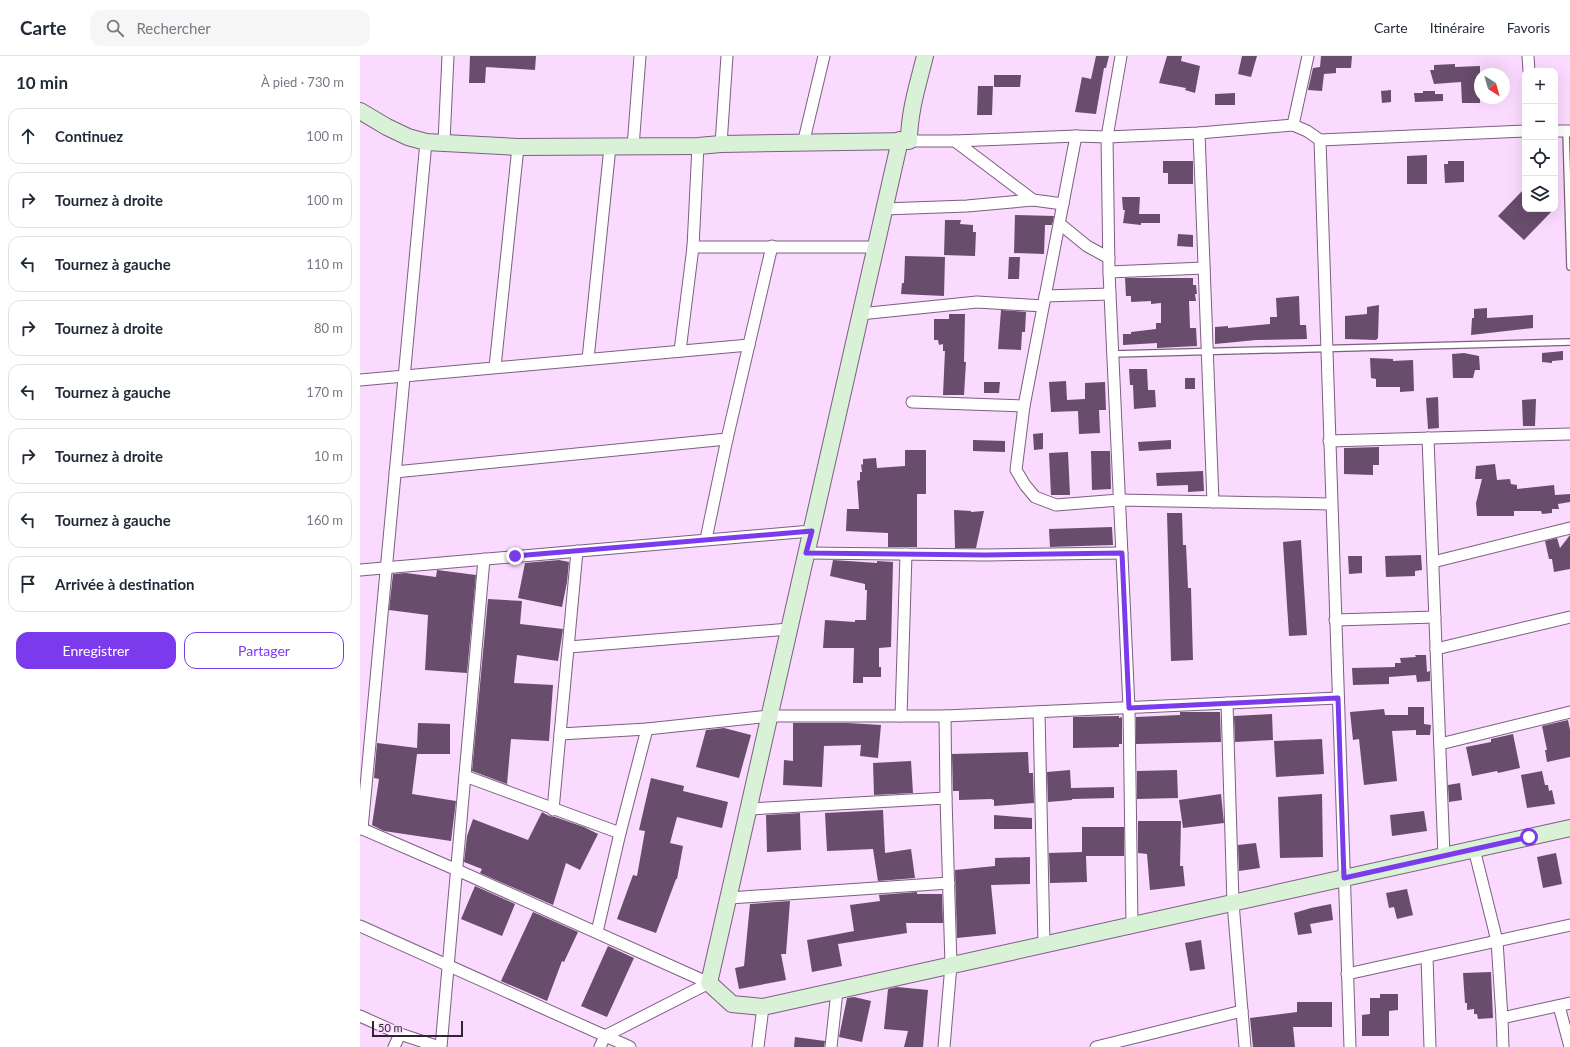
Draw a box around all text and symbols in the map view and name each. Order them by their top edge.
search box [90,10,370,46]
text: Carte [20,16,66,39]
icon: search [104,17,126,39]
text: Rechercher [136,19,211,37]
text: Carte [1374,19,1408,36]
text: Itinéraire [1430,19,1485,36]
text: Favoris [1507,19,1550,36]
north arrow [1474,68,1510,104]
map controls [1522,68,1558,212]
button: + [1522,68,1558,104]
text: 10 min [16,72,68,93]
text: À pied · 730 m [261,74,344,90]
button: − [1522,104,1558,140]
icon: ahead [17,125,39,147]
text: Continuez [55,127,123,145]
text: 100 m [306,128,343,144]
button: locate [1522,140,1558,176]
button: layers [1522,176,1558,212]
icon: right [17,189,39,211]
text: Tournez à droite [55,191,163,209]
text: 100 m [306,192,343,208]
icon: left [17,253,39,275]
text: Tournez à gauche [55,255,171,273]
text: 110 m [306,256,343,272]
icon: right [17,317,39,339]
text: Tournez à droite [55,319,163,337]
text: 80 m [314,320,343,336]
icon: left [17,381,39,403]
text: Tournez à gauche [55,383,171,401]
text: 170 m [306,384,343,400]
icon: right [17,445,39,467]
text: Tournez à droite [55,447,163,465]
text: 10 m [314,448,343,464]
icon: left [17,509,39,531]
text: Tournez à gauche [55,511,171,529]
text: 160 m [306,512,343,528]
route end [506,547,524,565]
icon: arrive [17,573,39,595]
text: Arrivée à destination [55,575,194,593]
button: Enregistrer [16,632,176,669]
button: Partager [184,632,344,669]
route start [1520,828,1538,846]
scale bar [372,1019,463,1038]
text: 50 m [378,1021,403,1034]

